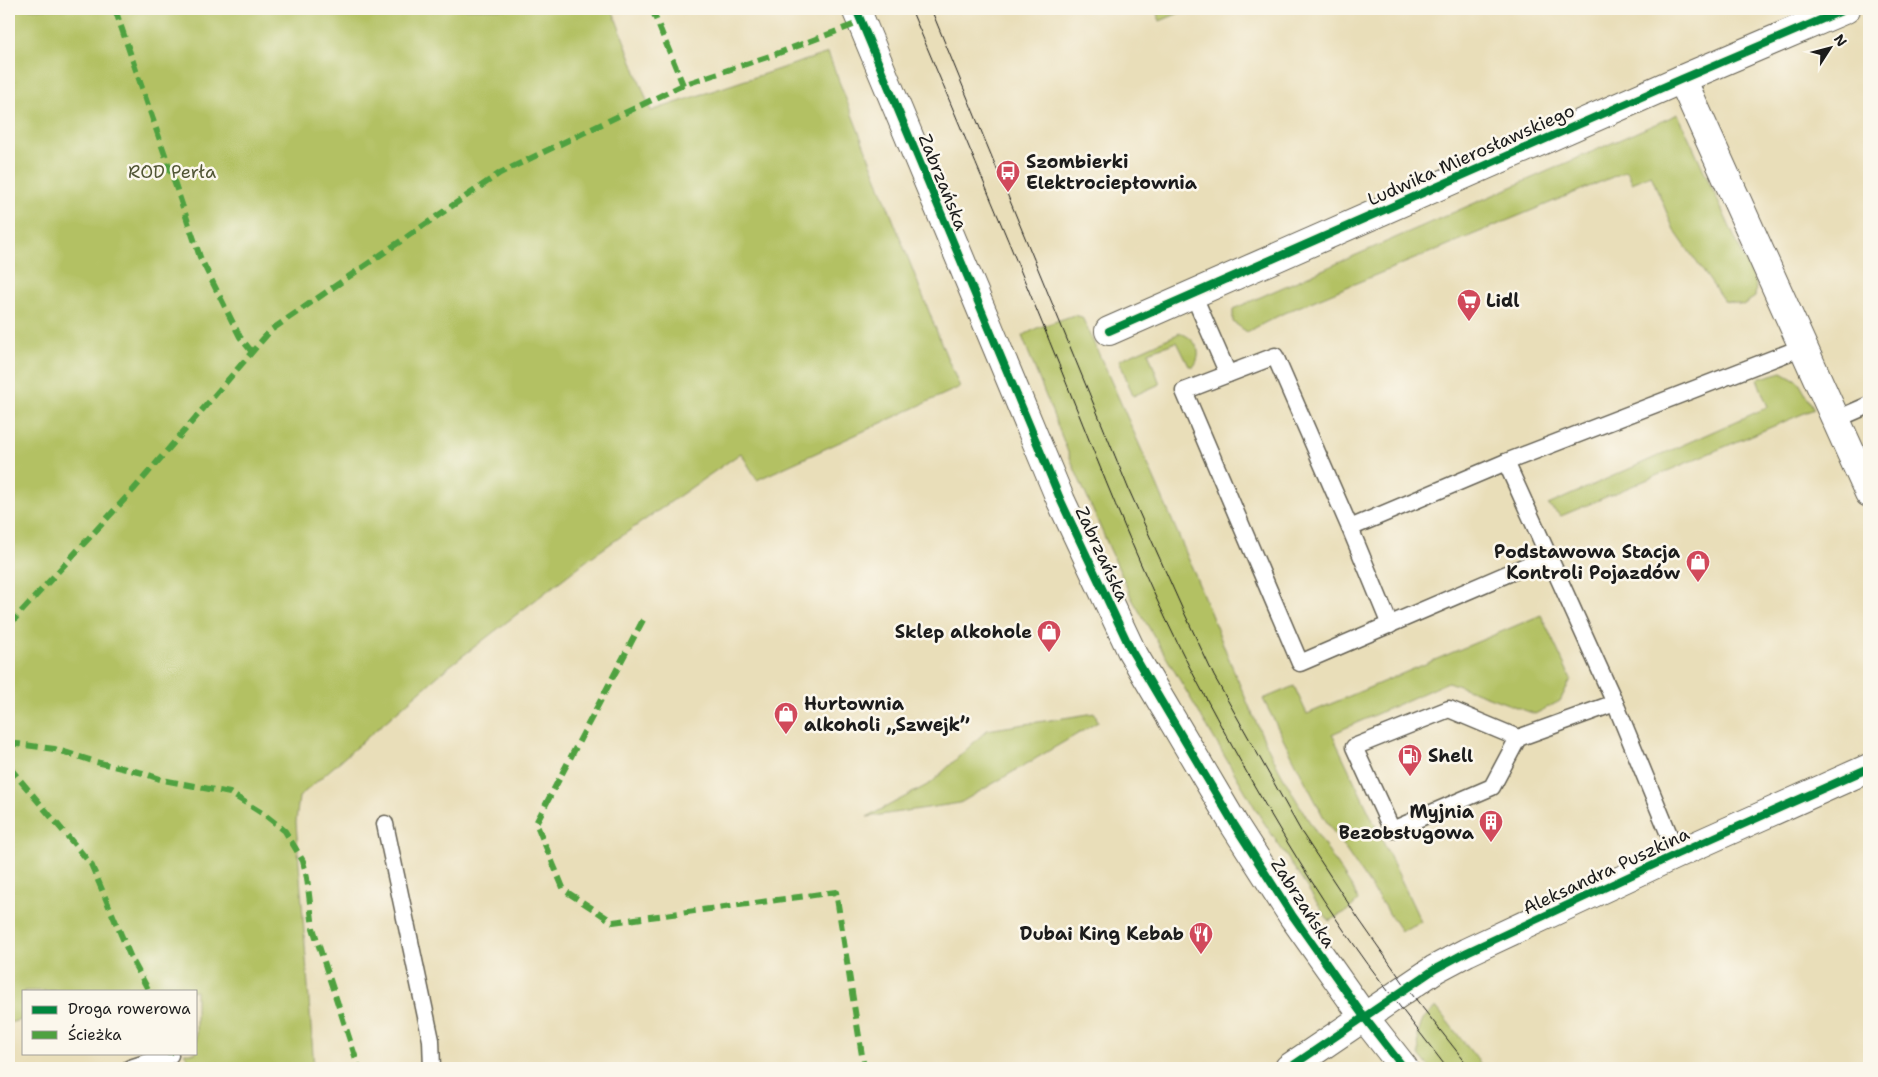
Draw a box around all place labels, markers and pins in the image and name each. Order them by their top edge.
place label: Szombierki Elektrociepłownia [1026,150,1198,195]
bus stop icon: Szombierki Elektrociepłownia [995,159,1021,193]
supermarket icon: Lidl [1456,288,1482,322]
place label: Lidl [1486,289,1519,313]
place label: Podstawowa Stacja Kontroli Pojazdów [1494,540,1681,585]
shop icon: Podstawowa Stacja Kontroli Pojazdów [1685,549,1711,583]
shop icon: Sklep alkohole [1036,619,1062,653]
place label: Sklep alkohole [895,620,1032,644]
place label: Hurtownia alkoholi „Szwejk” [804,692,970,737]
shop icon: Hurtownia alkoholi „Szwejk” [773,701,799,735]
fuel station icon: Shell [1397,743,1423,777]
place label: Shell [1428,744,1473,768]
place label: Myjnia Bezobsługowa [1339,800,1475,845]
building icon: Myjnia Bezobsługowa [1478,809,1504,843]
restaurant icon: Dubai King Kebab [1188,921,1214,955]
place label: Dubai King Kebab [1020,922,1184,946]

